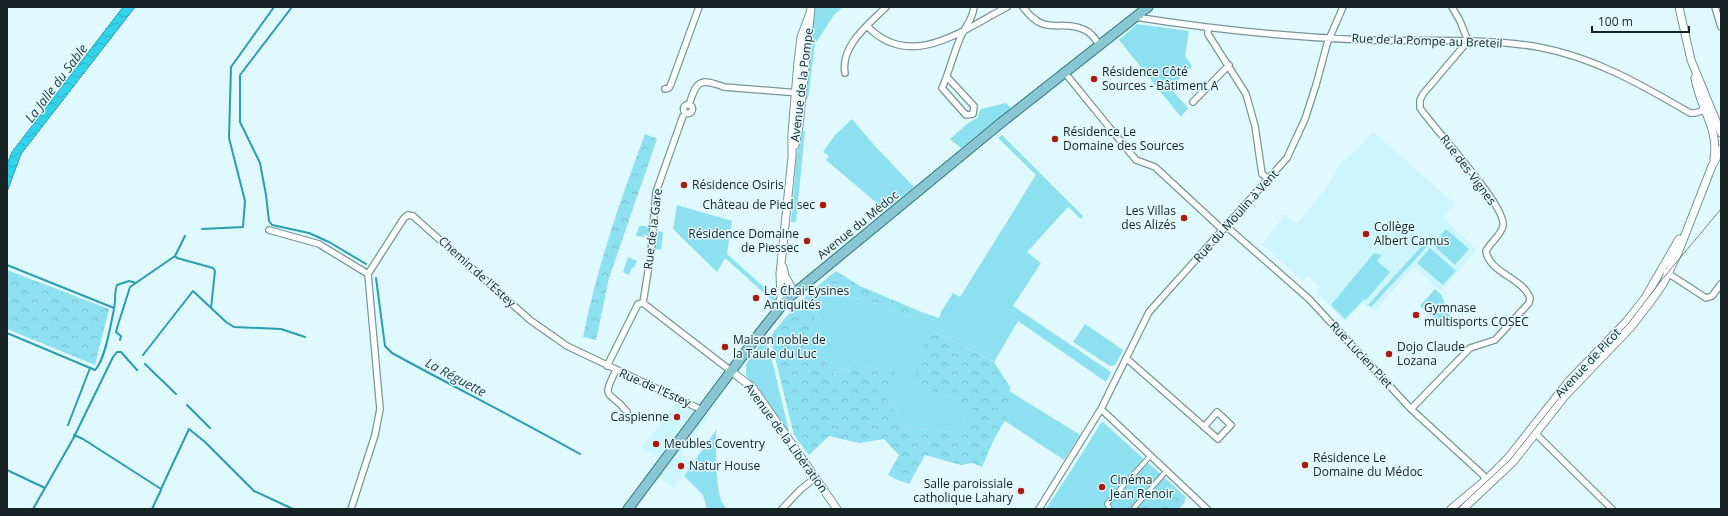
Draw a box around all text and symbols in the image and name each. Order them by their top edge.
scale bar [1592,8,1689,34]
text: 100 m [1598,13,1633,30]
street label: Avenue de la Pompe [786,27,817,143]
street label: Rue de la Pompe au Breteil [1351,29,1503,52]
water label: La Jalle du Sable [21,40,92,126]
place label: Résidence Côté Sources - Bâtiment A [1102,63,1219,94]
marker: Résidence Côté Sources - Bâtiment A [1089,74,1099,84]
place label: Résidence Le Domaine des Sources [1063,123,1184,154]
street label: Rue des Vignes [1436,131,1501,209]
marker: Résidence Le Domaine des Sources [1050,134,1060,144]
street label: Rue du Moulin à Vent [1189,166,1282,266]
place label: Résidence Osiris [692,176,784,193]
marker: Résidence Osiris [679,180,689,190]
street label: Avenue du Médoc [813,186,902,263]
street label: Rue de la Gare [639,187,666,271]
place label: Château de Pied sec [702,196,815,213]
marker: Château de Pied sec [818,200,828,210]
place label: Les Villas des Alizés [1121,202,1176,233]
marker: Les Villas des Alizés [1179,213,1189,223]
place label: Collège Albert Camus [1374,218,1450,249]
place label: Résidence Domaine de Piessec [688,225,799,256]
marker: Collège Albert Camus [1361,229,1371,239]
street label: Chemin de l'Estey [435,232,520,312]
marker: Résidence Domaine de Piessec [802,236,812,246]
place label: Le Chai Eysines Antiquités [764,282,849,313]
marker: Le Chai Eysines Antiquités [751,293,761,303]
place label: Gymnase multisports COSEC [1424,299,1529,330]
marker: Gymnase multisports COSEC [1411,310,1421,320]
street label: Rue Lucien Piet [1326,318,1397,392]
street label: Avenue de Picot [1551,324,1624,401]
place label: Maison noble de la Taule du Luc [733,331,826,362]
place label: Dojo Claude Lozana [1397,338,1465,369]
marker: Maison noble de la Taule du Luc [720,342,730,352]
marker: Dojo Claude Lozana [1384,349,1394,359]
water label: La Réguette [422,353,490,401]
street label: Rue de l'Estey [617,364,695,411]
street label: Avenue de la Libération [741,379,832,496]
place label: Caspienne [610,408,669,425]
marker: Caspienne [672,412,682,422]
place label: Meubles Coventry [664,435,766,452]
marker: Meubles Coventry [651,439,661,449]
place label: Résidence Le Domaine du Médoc [1313,449,1423,480]
place label: Natur House [689,457,761,474]
marker: Résidence Le Domaine du Médoc [1300,460,1310,470]
marker: Natur House [676,461,686,471]
place label: Cinéma Jean Renoir [1109,471,1174,502]
place label: Salle paroissiale catholique Lahary [913,475,1014,506]
marker: Cinéma Jean Renoir [1097,482,1107,492]
marker: Salle paroissiale catholique Lahary [1016,486,1026,496]

